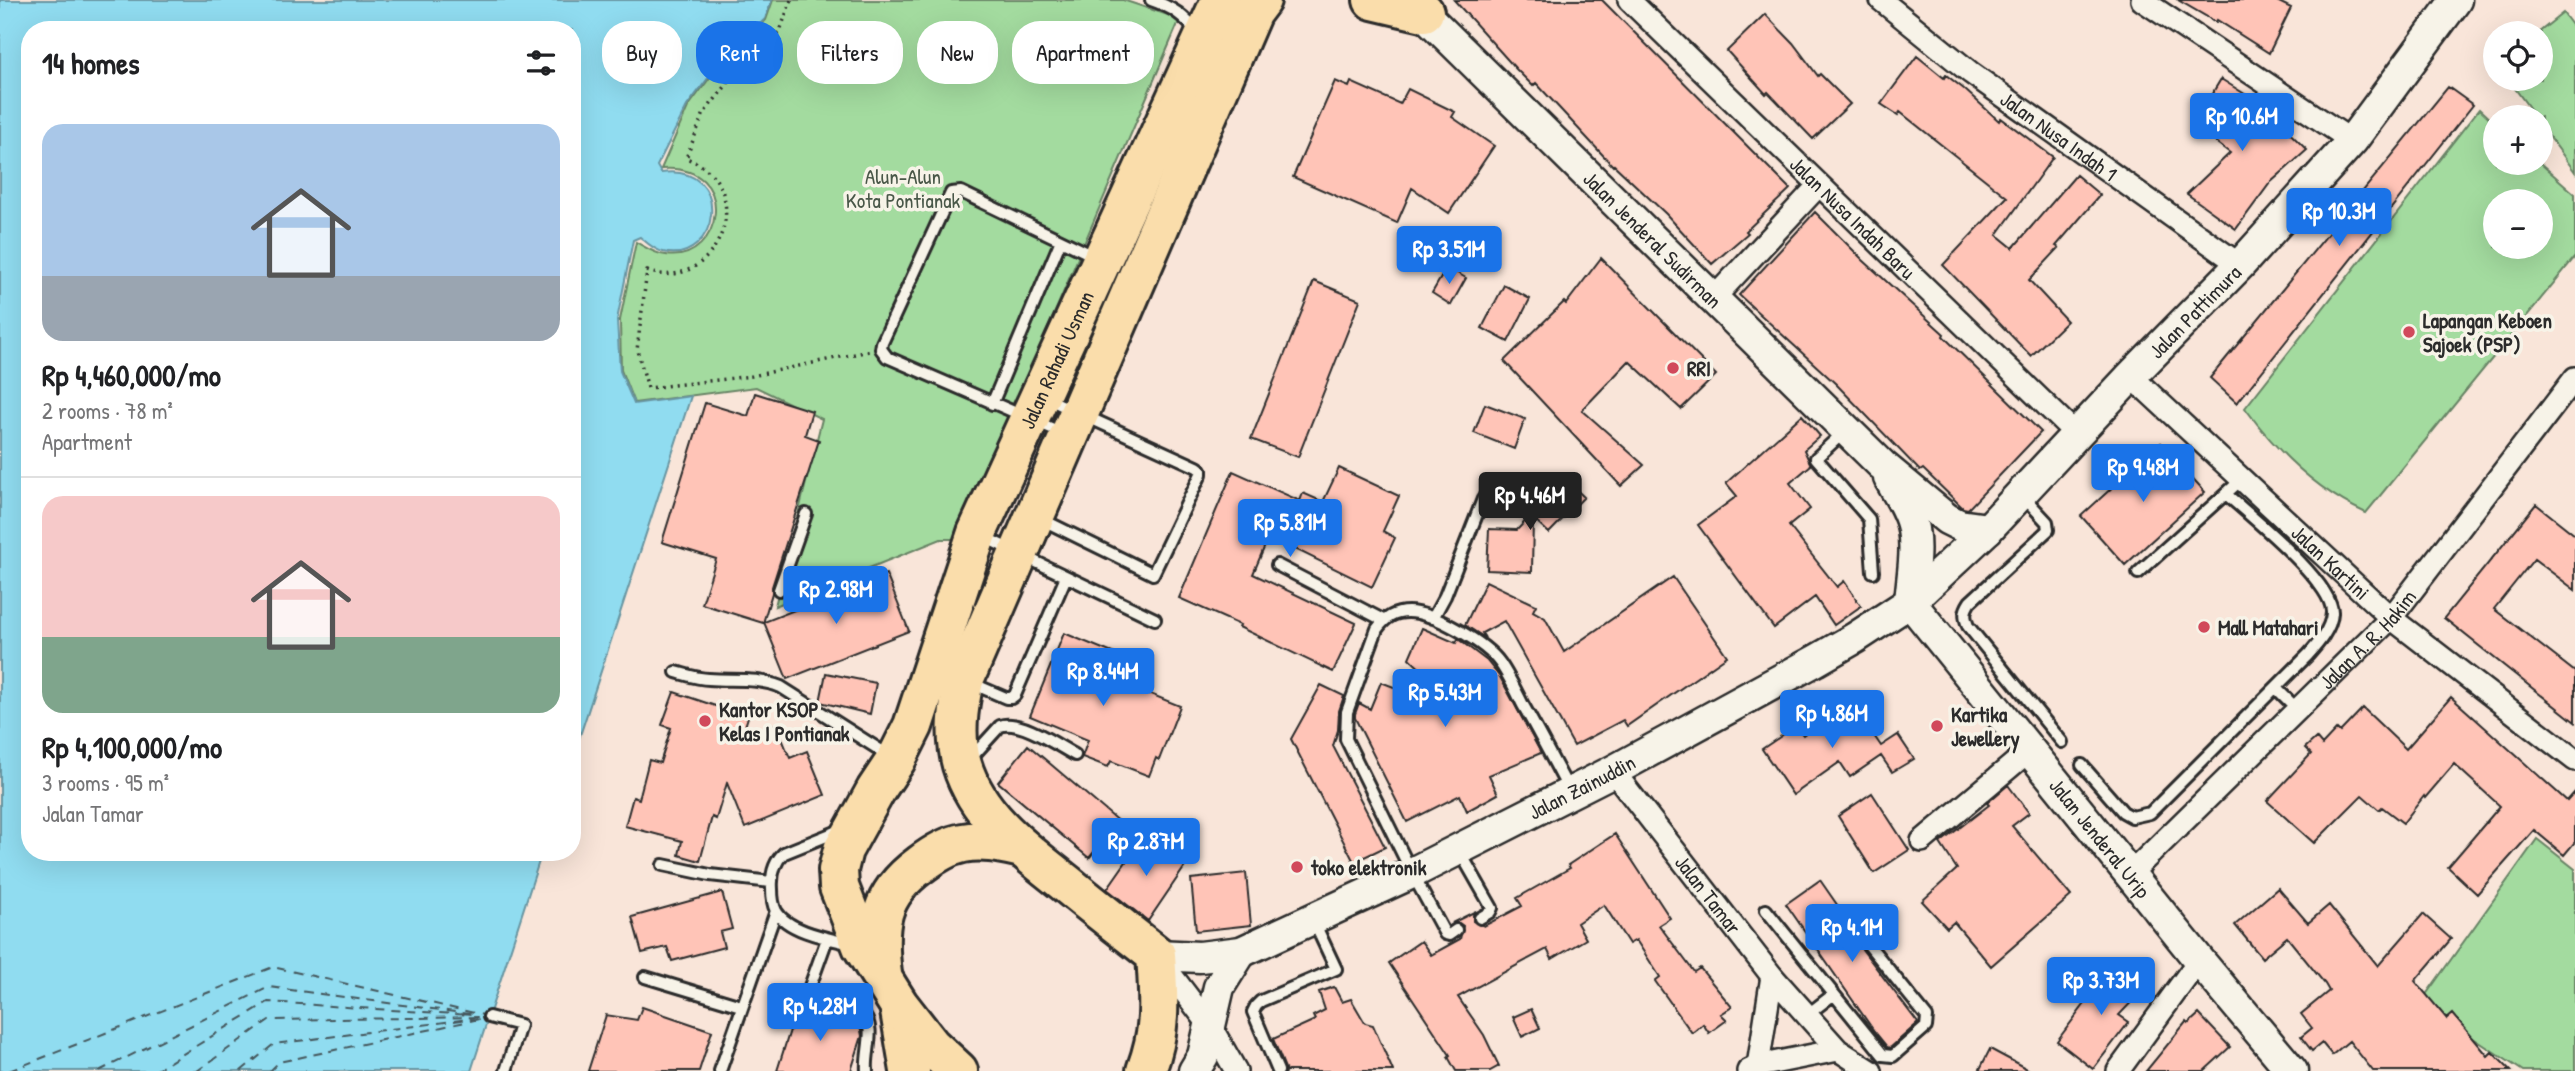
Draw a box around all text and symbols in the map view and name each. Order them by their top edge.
chip: Buy [602,21,682,84]
chip: Rent [696,21,783,84]
chip: Filters [797,21,903,84]
chip: New [917,21,998,84]
chip: Apartment [1012,21,1154,84]
map controls [2483,21,2553,259]
button: locate [2483,21,2553,91]
text: 14 homes [42,43,140,83]
icon: filters [522,44,560,82]
street label: Jalan Nusa Indah 1 [1995,84,2123,187]
pin: Rp 10.6M [2170,94,2314,153]
text: Rp 10.6M [2206,100,2278,131]
button: + [2483,105,2553,175]
street label: Jalan Nusa Indah Baru [1784,150,1923,286]
park label: Alun-Alun Kota Pontianak [846,162,960,215]
street label: Jalan Jenderal Sudirman [1577,164,1729,314]
icon: home [238,170,364,296]
pin: Rp 10.3M [2267,188,2411,248]
button: − [2483,189,2553,259]
text: Rp 10.3M [2302,195,2376,226]
pin: Rp 3.51M [1377,226,1521,286]
text: Rp 3.51M [1413,233,1485,264]
street label: Jalan Pattimura [2142,258,2247,364]
street label: Jalan Rahadi Usman [1012,286,1100,433]
place label: Lapangan Keboen Sajoek (PSP) [2423,306,2552,359]
marker: Lapangan Keboen Sajoek (PSP) [2401,324,2417,340]
place label: RRI [1687,354,1711,383]
text: Rp 4,460,000/mo [42,355,221,395]
marker: RRI [1665,360,1681,376]
text: 2 rooms · 78 m² [42,395,173,426]
text: Apartment [42,426,132,457]
pin: Rp 9.48M [2071,444,2215,504]
text: Rp 9.48M [2107,451,2179,482]
pin: Rp 4.46M [1458,472,1602,532]
text: Rp 4.46M [1495,479,1565,510]
pin: Rp 5.81M [1218,500,1362,559]
text: Rp 5.81M [1254,506,1326,537]
street label: Jalan Kartini [2285,518,2376,606]
icon: home [238,542,364,668]
pin: Rp 2.98M [764,566,908,626]
text: Rp 2.98M [799,573,873,604]
street label: Jalan A. R. Hakim [2312,583,2422,695]
place label: Mall Matahari [2218,613,2319,642]
marker: Mall Matahari [2196,619,2212,635]
pin: Rp 8.44M [1031,648,1175,708]
text: Rp 8.44M [1067,655,1139,686]
pin: Rp 5.43M [1373,670,1517,729]
text: Rp 5.43M [1409,676,1481,707]
pin: Rp 4.86M [1760,690,1904,750]
place label: Kantor KSOP Kelas I Pontianak [719,695,850,748]
text: Rp 4.86M [1796,697,1868,728]
place label: Kartika Jewellery [1951,700,2020,754]
marker: Kantor KSOP Kelas I Pontianak [697,713,713,729]
marker: Kartika Jewellery [1929,718,1945,734]
text: Rp 4,100,000/mo [42,727,222,767]
street label: Jalan Zainuddin [1523,747,1640,826]
text: 3 rooms · 95 m² [42,767,169,798]
street label: Jalan Jenderal Urip [2043,772,2158,904]
text: Jalan Tamar [42,798,144,829]
pin: Rp 2.87M [1074,818,1218,878]
text: Rp 2.87M [1108,825,1184,856]
street label: Jalan Tamar [1669,849,1749,940]
place label: toko elektronik [1310,853,1427,882]
marker: toko elektronik [1289,859,1305,875]
pin: Rp 4.1M [1787,904,1917,964]
text: Rp 4.1M [1821,911,1883,942]
pin: Rp 3.73M [2029,958,2173,1017]
text: Rp 3.73M [2063,964,2139,995]
pin: Rp 4.28M [748,984,892,1043]
text: Rp 4.28M [783,990,857,1021]

